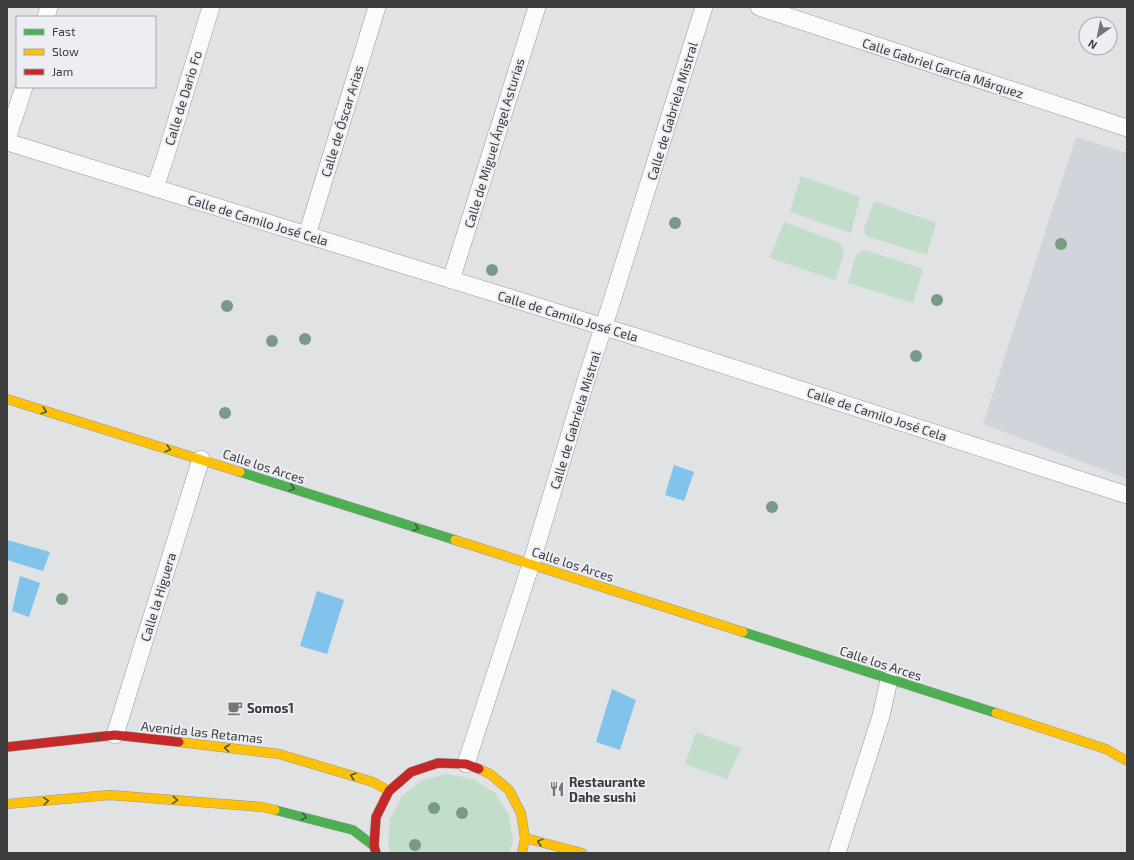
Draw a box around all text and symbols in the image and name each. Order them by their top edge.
legend [16,16,156,88]
north arrow [1078,16,1118,56]
text: Fast [52,24,76,38]
street label: Calle Gabriel García Márquez [860,34,1026,102]
text: N [1085,37,1099,52]
street label: Calle de Gabriela Mistral [643,40,701,182]
text: Slow [52,44,79,58]
street label: Calle de Dario Fo [161,49,205,147]
street label: Calle de Miguel Ángel Asturias [460,56,528,230]
street label: Calle de Óscar Arias [316,63,367,179]
text: Jam [52,64,73,78]
street label: Calle de Camilo José Cela [186,191,330,249]
street label: Calle de Camilo José Cela [496,287,640,345]
street label: Calle de Gabriela Mistral [546,349,604,491]
street label: Calle de Camilo José Cela [805,384,949,444]
one-way arrow [41,406,48,415]
one-way arrow [165,444,172,453]
street label: Calle los Arces [221,445,307,487]
one-way arrow [289,484,296,492]
one-way arrow [413,523,420,532]
street label: Calle los Arces [530,543,616,585]
street label: Calle la Higuera [137,551,179,643]
street label: Calle los Arces [838,642,924,684]
cafe icon: Somos1 [226,699,244,717]
place label: Somos1 [247,700,294,716]
street label: Avenida las Retamas [140,718,264,746]
one-way arrow [95,732,101,741]
one-way arrow [224,744,230,753]
one-way arrow [350,772,357,781]
place label: Restaurante Dahe sushi [569,774,645,805]
restaurant icon: Restaurante Dahe sushi [548,780,566,798]
one-way arrow [43,796,49,805]
one-way arrow [172,796,178,805]
one-way arrow [301,813,307,821]
one-way arrow [536,838,543,847]

